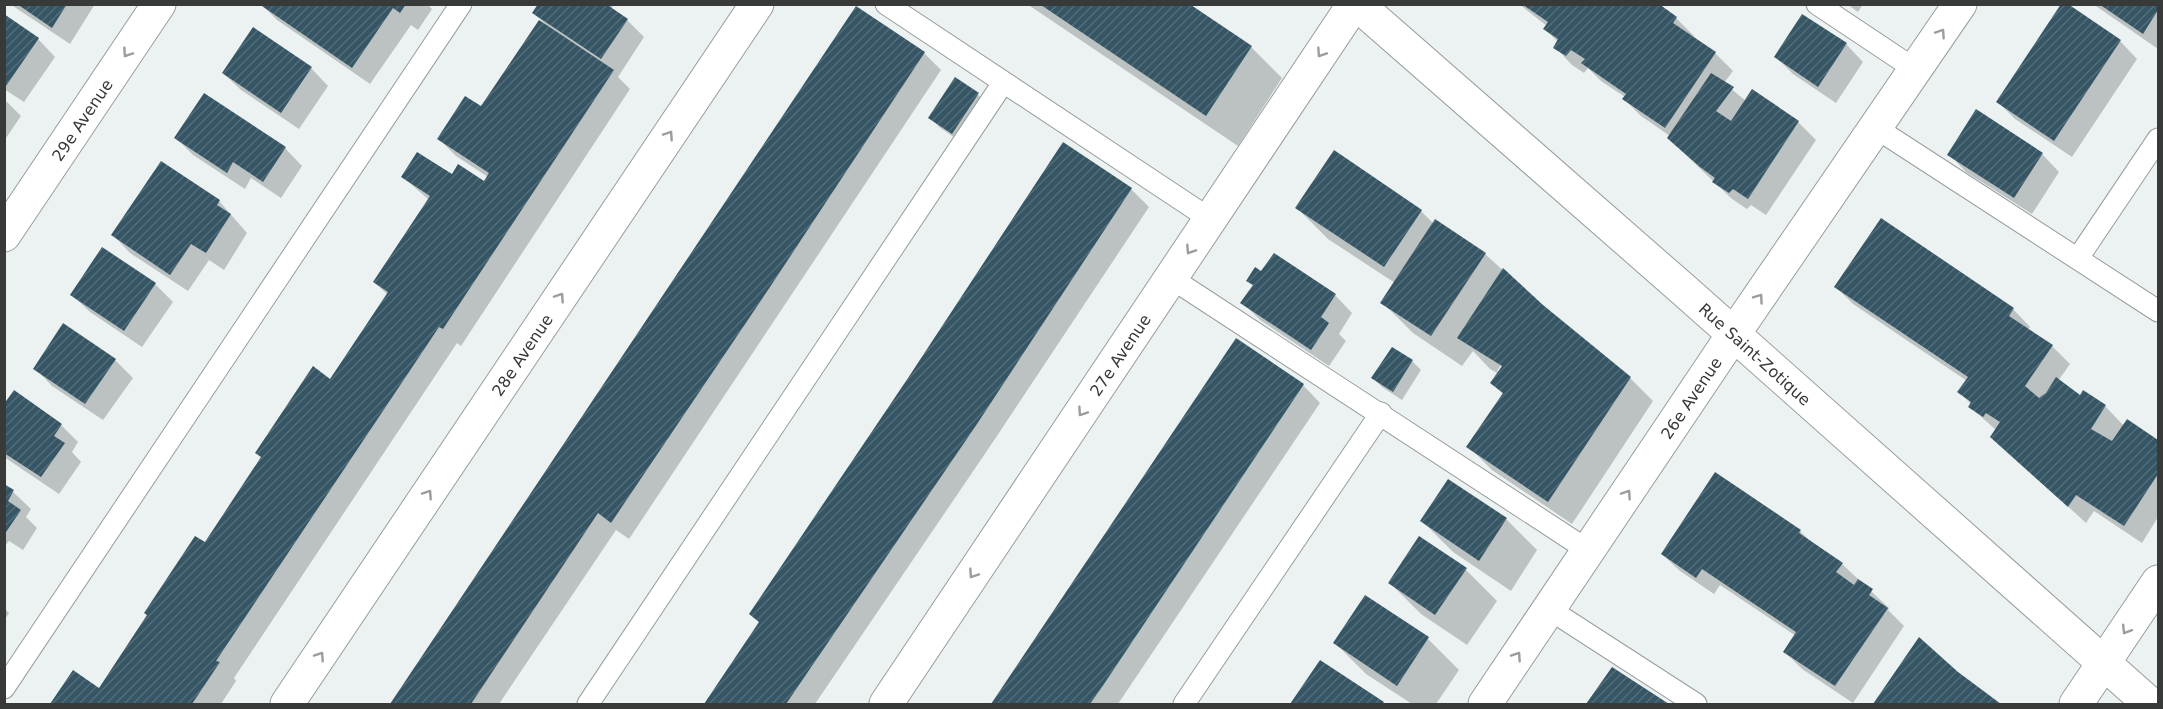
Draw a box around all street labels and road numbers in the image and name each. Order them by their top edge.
street label: 29e Avenue [48,76,117,165]
street label: Rue Saint-Zotique [1695,299,1814,409]
street label: 28e Avenue [488,311,557,400]
street label: 27e Avenue [1086,311,1155,400]
street label: 26e Avenue [1657,354,1726,443]

